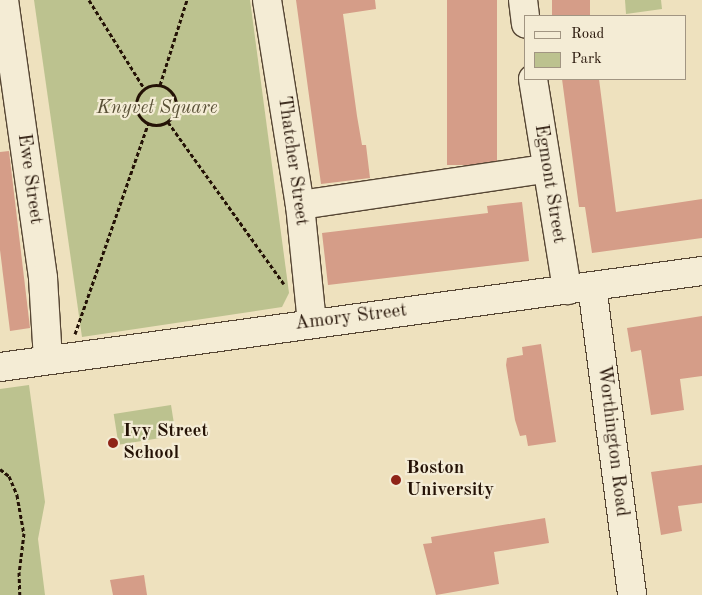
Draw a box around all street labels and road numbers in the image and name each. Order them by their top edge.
street label: Thatcher Street [272,95,312,227]
street label: Egmont Street [528,123,570,245]
street label: Ewe Street [11,132,47,226]
street label: Amory Street [294,300,408,336]
street label: Worthington Road [591,364,633,518]

